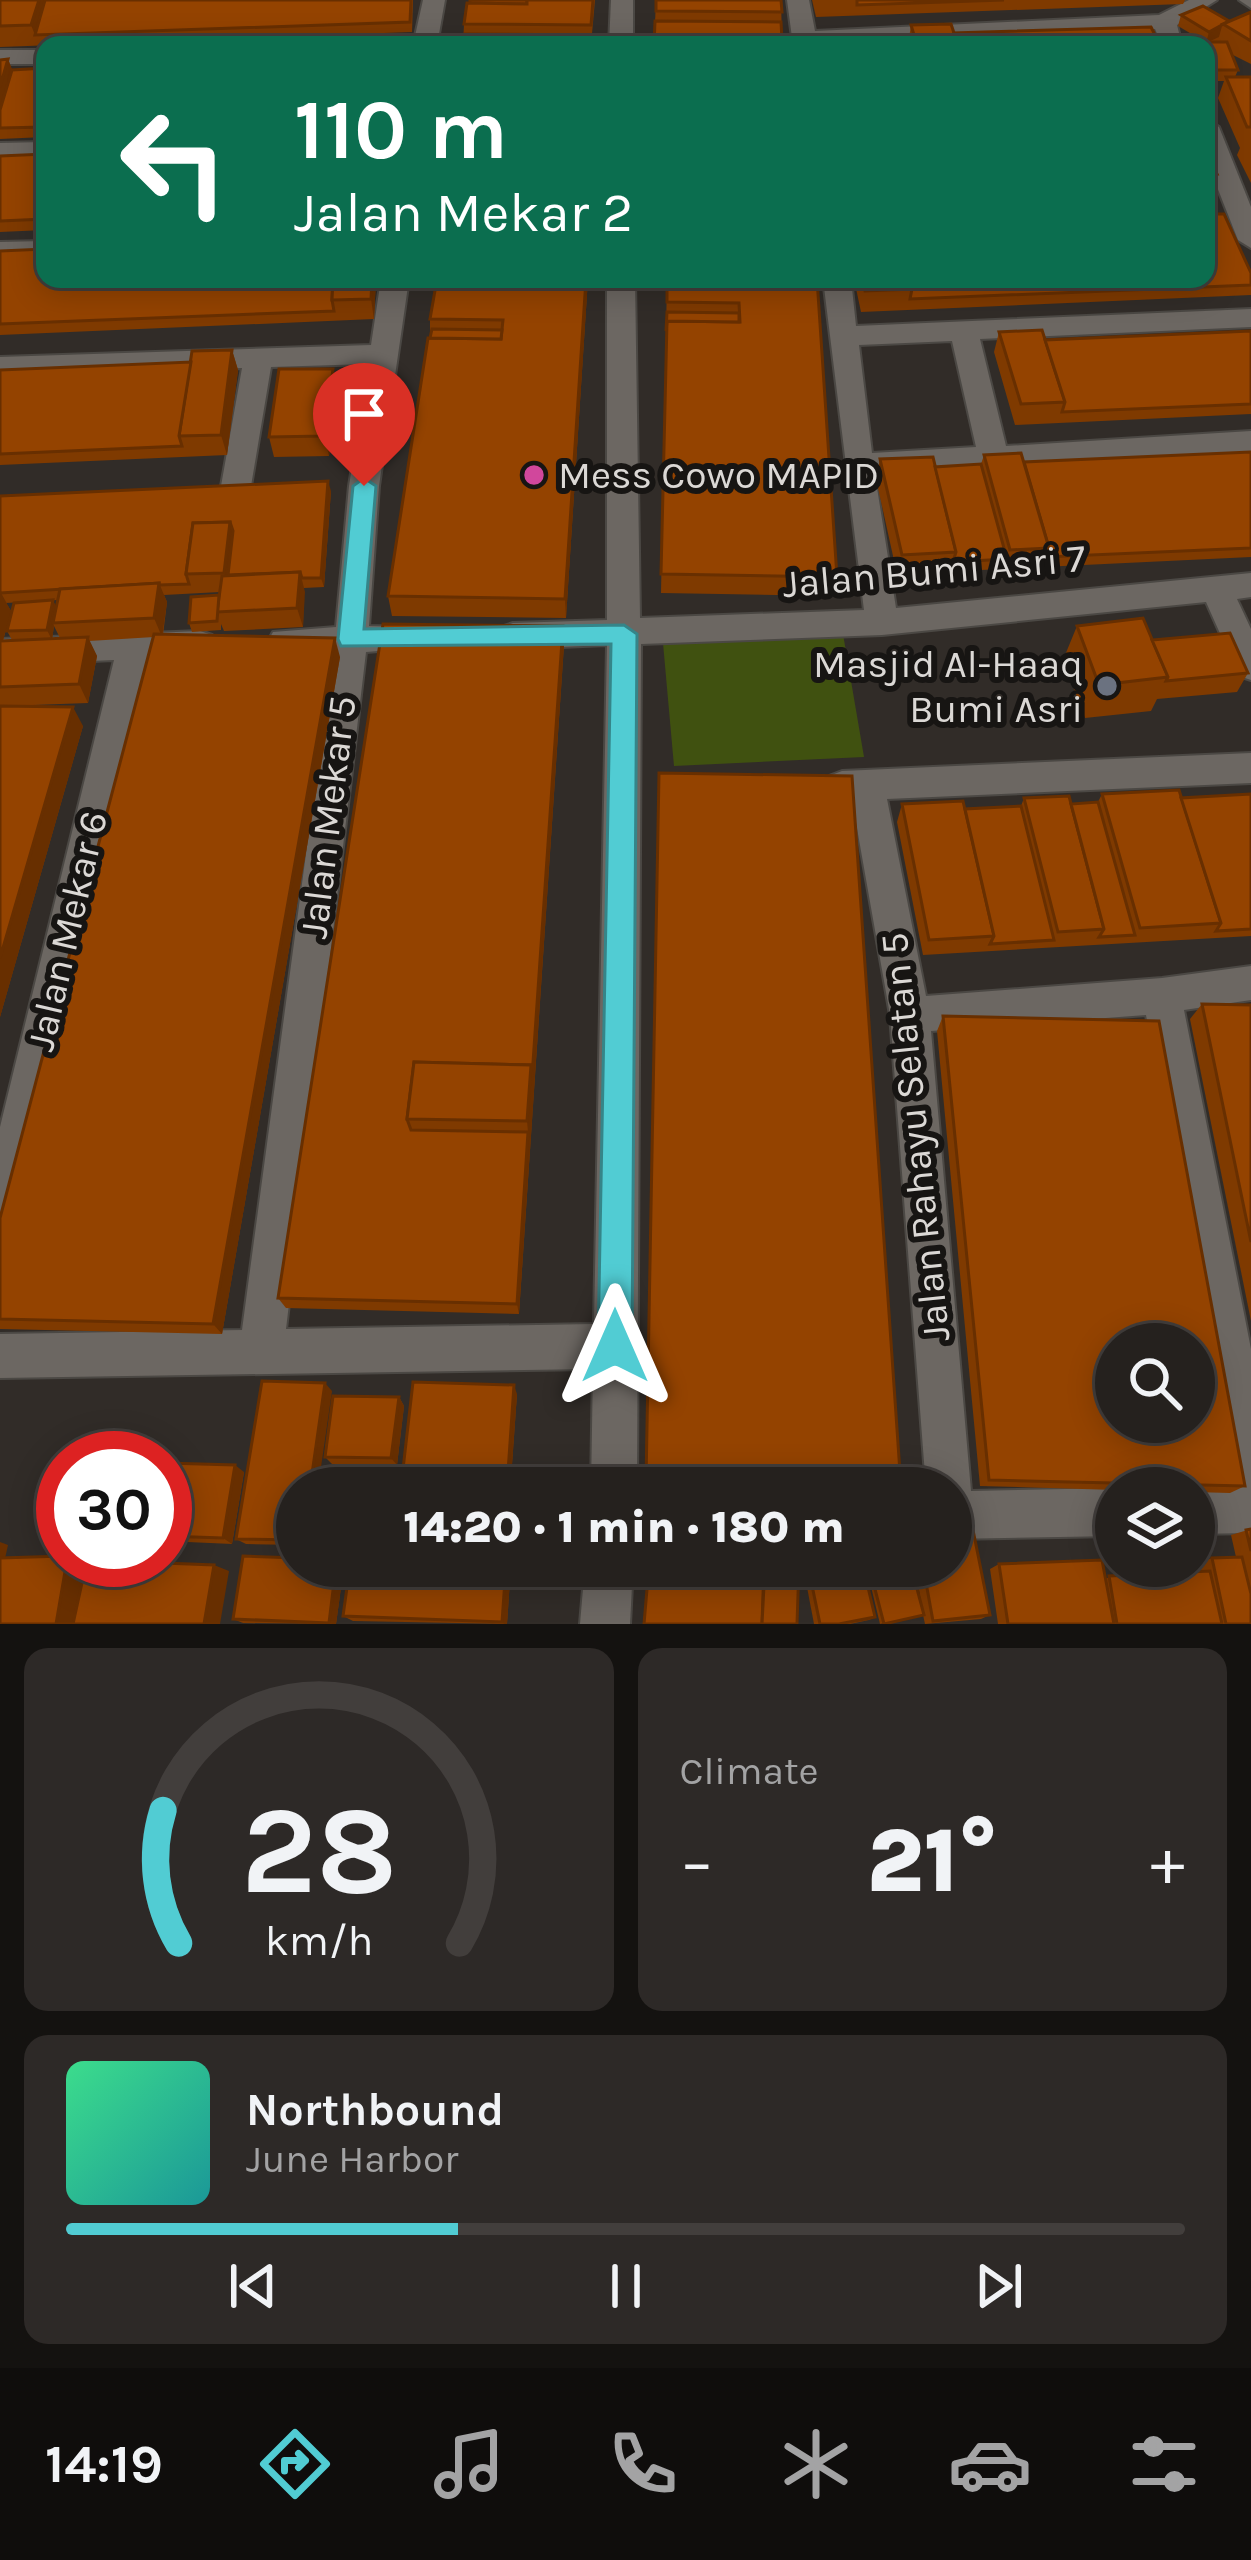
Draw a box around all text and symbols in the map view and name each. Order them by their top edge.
text: 110 m [294,81,508,179]
icon: left [96,84,252,240]
text: Jalan Mekar 2 [294,181,633,245]
pin [313,363,415,486]
icon: arrive [331,381,397,447]
place label: Mess Cowo MAPID [558,452,879,498]
marker: Mess Cowo MAPID [521,462,547,488]
street label: Jalan Bumi Asri 7 [781,535,1087,607]
place label: Masjid Al-Haaq Bumi Asri [813,641,1083,732]
marker: Masjid Al-Haaq Bumi Asri [1094,673,1120,699]
street label: Jalan Mekar 5 [290,693,366,941]
street label: Jalan Mekar 6 [17,807,117,1055]
street label: Jalan Rahayu Selatan 5 [871,930,959,1344]
position arrow [552,1283,678,1409]
map controls [1095,1323,1215,1587]
button: search [1095,1323,1215,1443]
speed limit sign: 30 [36,1431,192,1587]
button: layers [1095,1467,1215,1587]
text: 14:20 · 1 min · 180 m [403,1501,845,1553]
text: Climate [680,1748,819,1794]
text: 28 [241,1778,397,1923]
text: 21° [867,1808,998,1914]
text: − [680,1823,714,1901]
text: + [1150,1823,1185,1901]
text: km/h [264,1915,373,1965]
text: Northbound [246,2084,504,2136]
text: June Harbor [246,2136,458,2182]
icon: previous [220,2253,286,2319]
icon: pause [593,2253,659,2319]
icon: next [966,2253,1032,2319]
icon: directions [253,2422,337,2506]
icon: music [427,2422,511,2506]
icon: phone [601,2422,685,2506]
icon: climate [774,2422,858,2506]
icon: car [948,2422,1032,2506]
icon: filters [1122,2422,1206,2506]
text: 14:19 [45,2432,163,2496]

